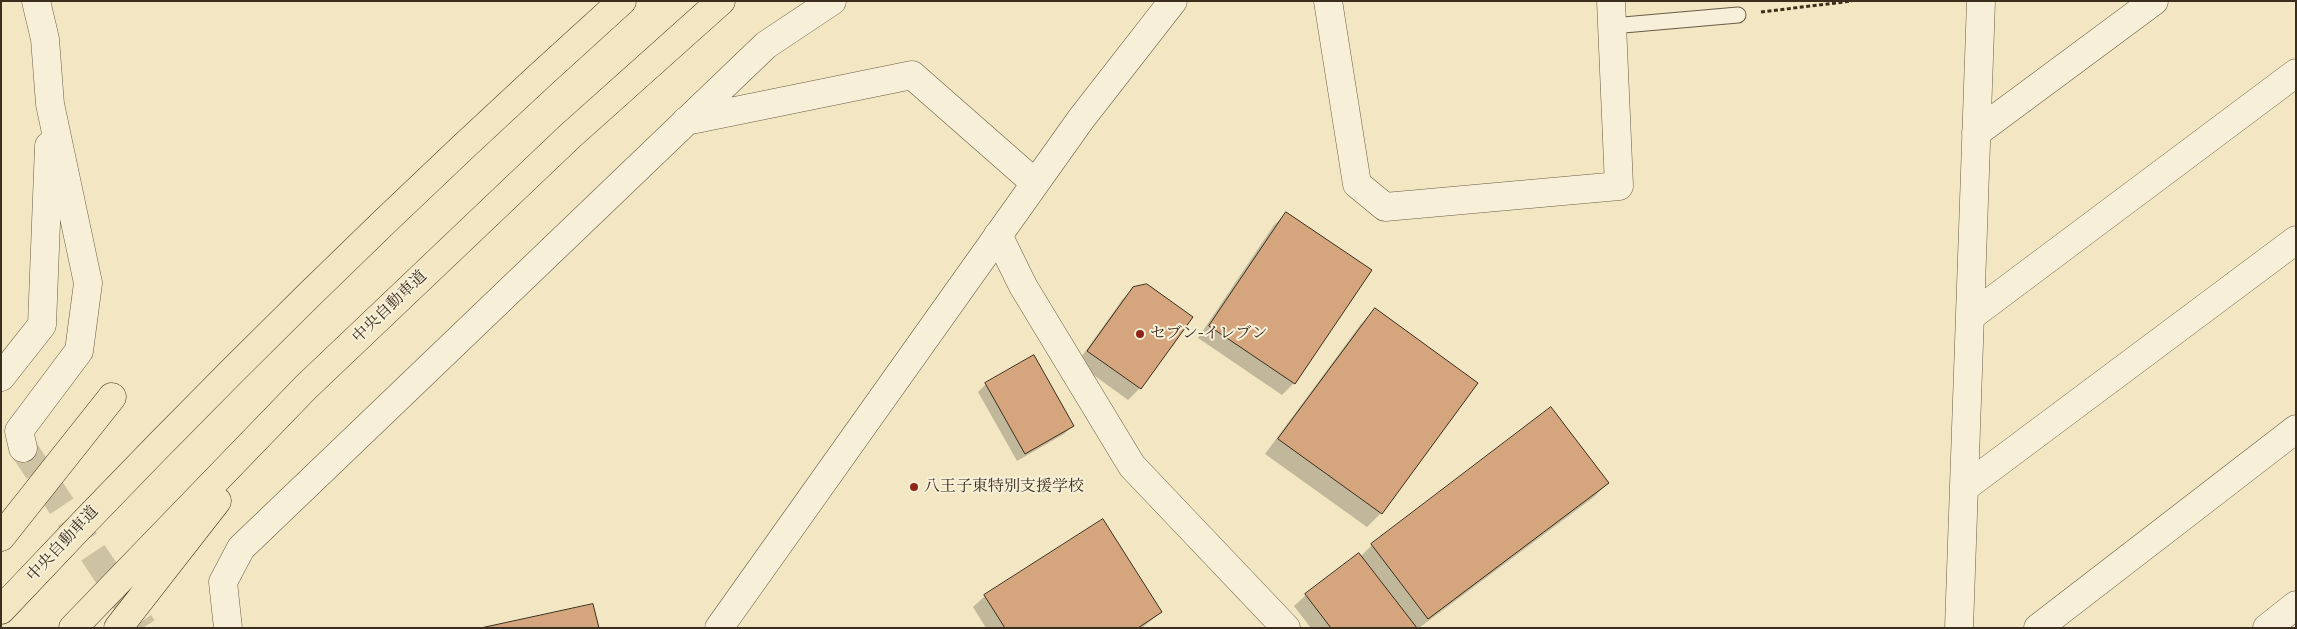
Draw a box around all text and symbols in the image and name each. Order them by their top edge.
street label: 中央自動車道 [349,267,431,347]
place label: セブン-イレブン [1150,324,1267,344]
marker: セブン-イレブン [1134,328,1146,340]
place label: 八王子東特別支援学校 [924,477,1084,497]
marker: 八王子東特別支援学校 [908,481,920,493]
street label: 中央自動車道 [23,502,103,586]

